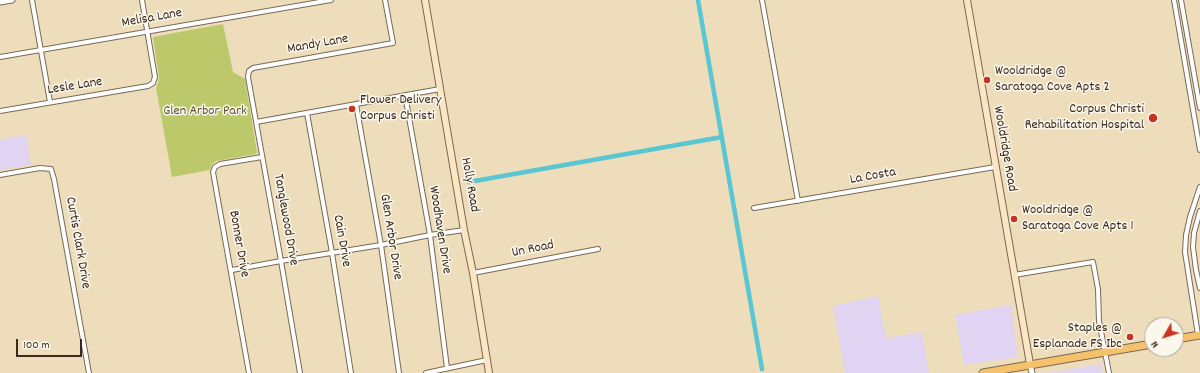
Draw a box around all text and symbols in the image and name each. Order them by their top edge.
street label: Melisa Lane [121,5,183,33]
street label: Mandy Lane [286,31,350,59]
place label: Wooldridge @ Saratoga Cove Apts 2 [995,64,1110,96]
street label: Lesle Lane [46,74,104,100]
marker: Wooldridge @ Saratoga Cove Apts 2 [982,75,992,85]
place label: Flower Delivery Corpus Christi [360,93,442,126]
place label: Corpus Christi Rehabilitation Hospital [1025,102,1144,134]
park label: Glen Arbor Park [163,104,247,120]
marker: Flower Delivery Corpus Christi [347,104,357,114]
street label: Wooldridge Road [988,105,1020,193]
marker: Corpus Christi Rehabilitation Hospital [1147,112,1159,124]
street label: Holly Road [456,156,482,214]
street label: La Costa [849,165,897,189]
street label: Tanglewood Drive [269,173,301,267]
street label: Woodhaven Drive [424,185,454,275]
street label: Glen Arbor Drive [375,193,405,281]
street label: Curtis Clark Drive [61,196,93,290]
place label: Wooldridge @ Saratoga Cove Apts 1 [1022,203,1134,236]
street label: Bonner Drive [224,209,252,279]
street label: Cain Drive [328,214,354,268]
marker: Wooldridge @ Saratoga Cove Apts 1 [1009,214,1019,224]
street label: Un Road [510,238,556,262]
north arrow [1144,317,1184,357]
place label: Staples @ Esplanade FS Ibc [1033,321,1122,354]
scale bar [18,331,84,357]
marker: Staples @ Esplanade FS Ibc [1125,332,1135,342]
text: 100 m [23,337,50,354]
text: N [1148,337,1163,351]

